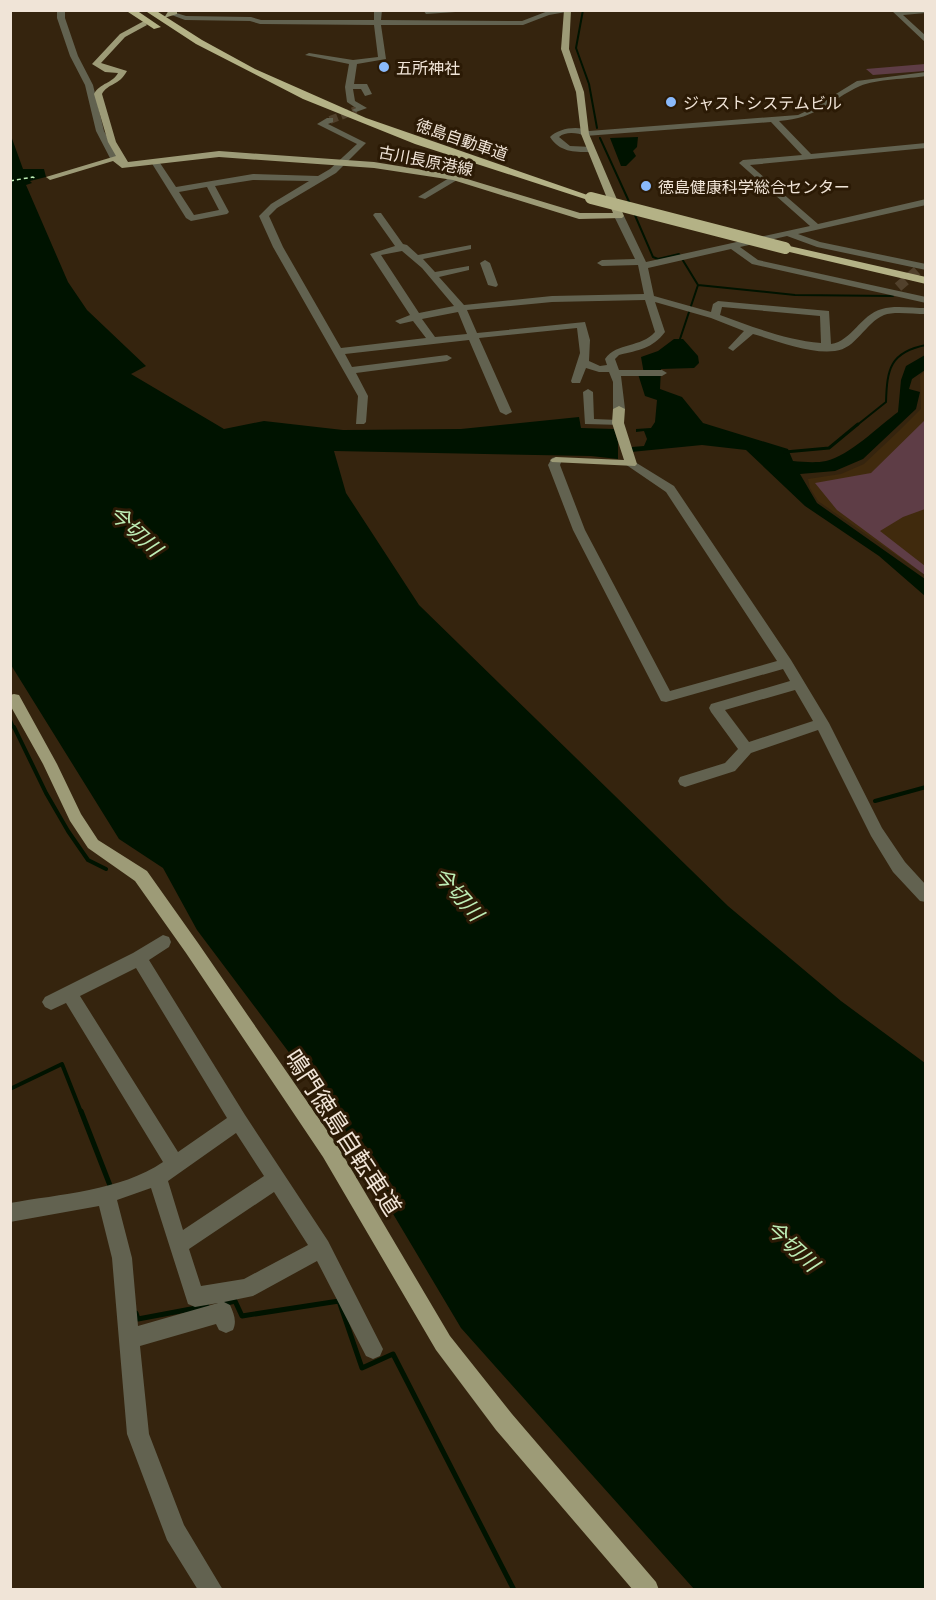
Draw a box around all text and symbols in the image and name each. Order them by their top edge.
place label: 五所神社 [396,58,460,77]
marker: 五所神社 [377,60,391,74]
place label: ジャストシステムビル [683,93,842,112]
marker: ジャストシステムビル [664,95,678,109]
street label: 徳島自動車道 [414,114,510,164]
street label: 古川長原港線 [377,142,475,178]
place label: 徳島健康科学総合センター [658,177,850,196]
marker: 徳島健康科学総合センター [639,179,653,193]
water label: 今切川 [104,499,169,562]
water label: 今切川 [429,861,490,926]
street label: 鳴門徳島自転車道 [280,1044,408,1220]
water label: 今切川 [761,1214,826,1277]

